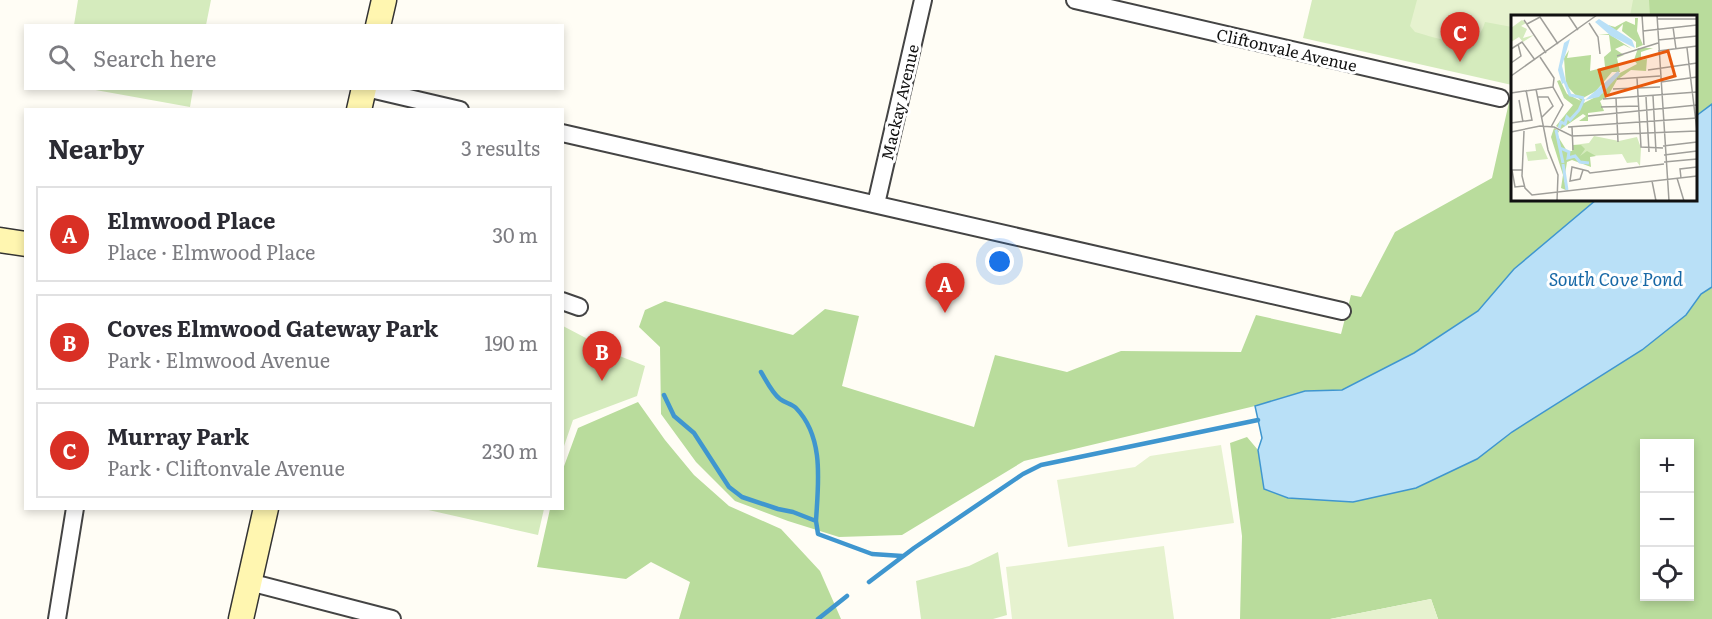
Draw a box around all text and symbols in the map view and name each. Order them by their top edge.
pin: C [1440,13,1480,62]
inset map [1511,15,1697,201]
street label: Cliftonvale Avenue [1214,21,1360,77]
search box [24,24,564,90]
icon: search [45,41,78,74]
text: Search here [93,41,216,74]
street label: Mackay Avenue [874,42,924,162]
text: Nearby [48,128,144,167]
text: 3 results [461,132,540,162]
text: Elmwood Place [107,203,275,236]
text: A [62,219,77,249]
text: 30 m [492,219,538,249]
text: Place · Elmwood Place [107,236,315,266]
your location [985,247,1014,276]
pin: A [926,264,964,313]
water label: South Cove Pond [1549,265,1684,292]
text: Coves Elmwood Gateway Park [107,311,438,344]
text: B [63,327,76,357]
text: 190 m [484,327,538,357]
pin: B [582,332,622,381]
text: Park · Elmwood Avenue [107,344,330,374]
text: Murray Park [107,419,249,452]
text: C [62,435,77,465]
text: 230 m [482,435,538,465]
map controls [1640,439,1694,601]
button: + [1640,439,1694,493]
text: Park · Cliftonvale Avenue [107,452,345,482]
button: − [1640,493,1694,547]
button: locate [1640,547,1694,601]

